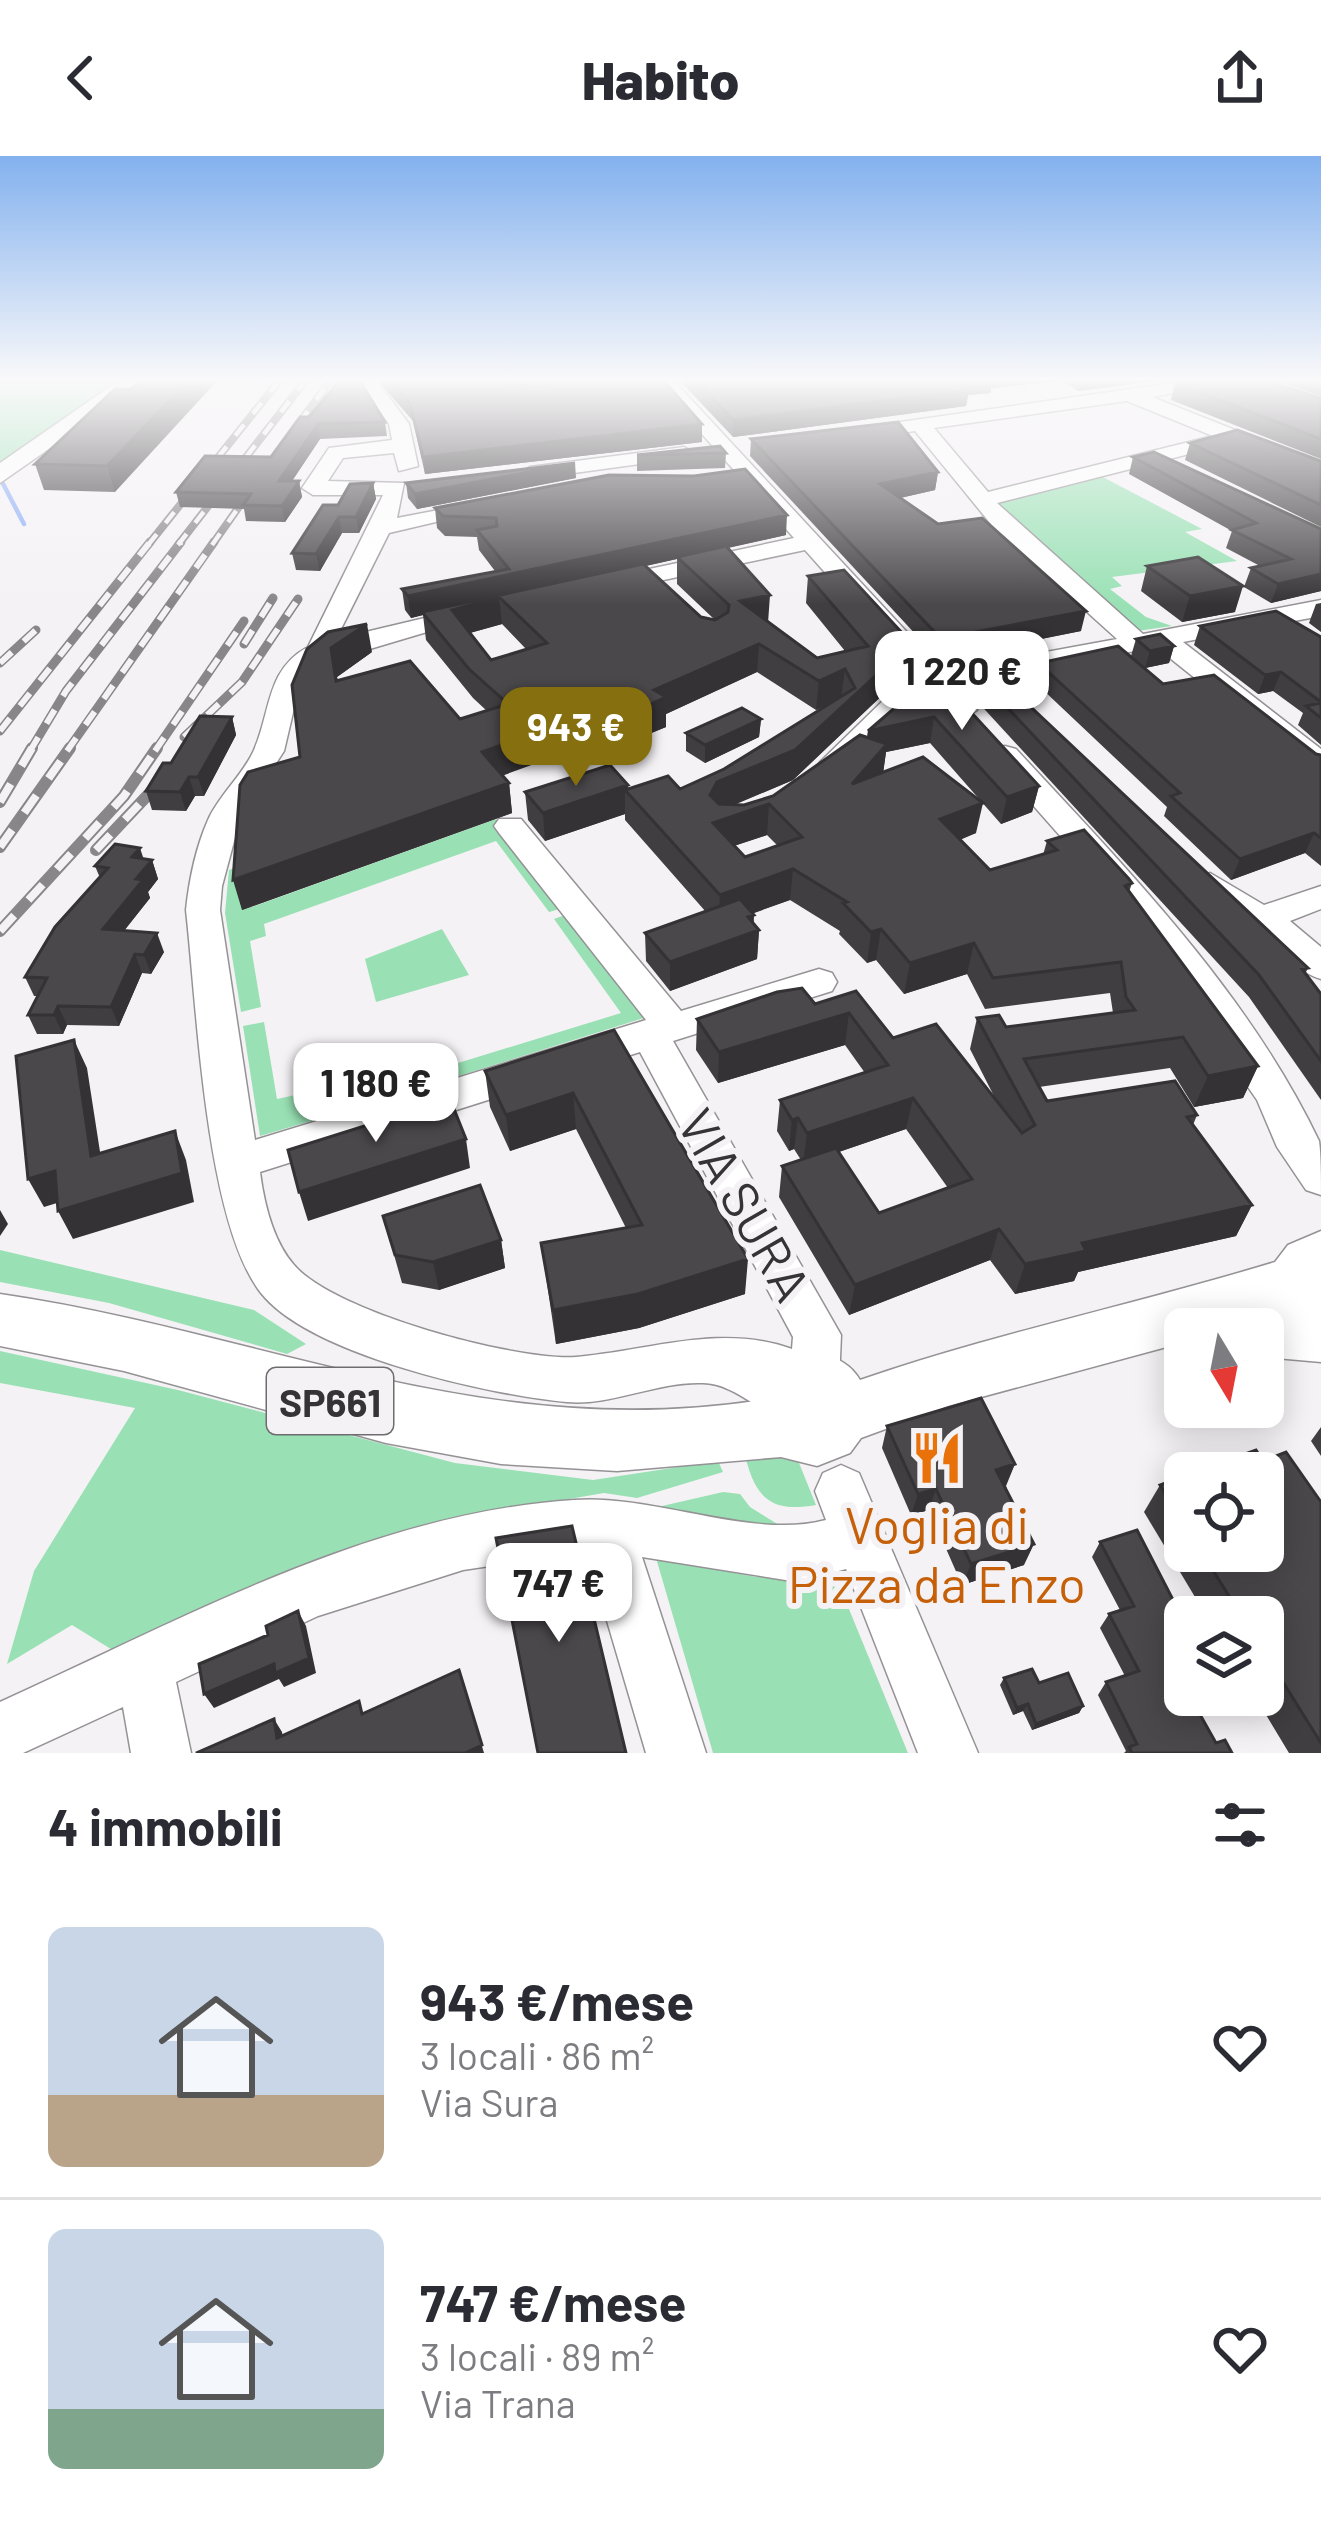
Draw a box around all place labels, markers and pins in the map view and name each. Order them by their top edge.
pin: 1 220 € [851,631,1073,733]
pin: 943 € [492,687,660,789]
pin: 1 180 € [265,1043,487,1145]
restaurant icon: Voglia di Pizza da Enzo [908,1429,966,1487]
place label: Voglia di Pizza da Enzo [788,1493,1086,1613]
pin: 747 € [475,1543,643,1645]

